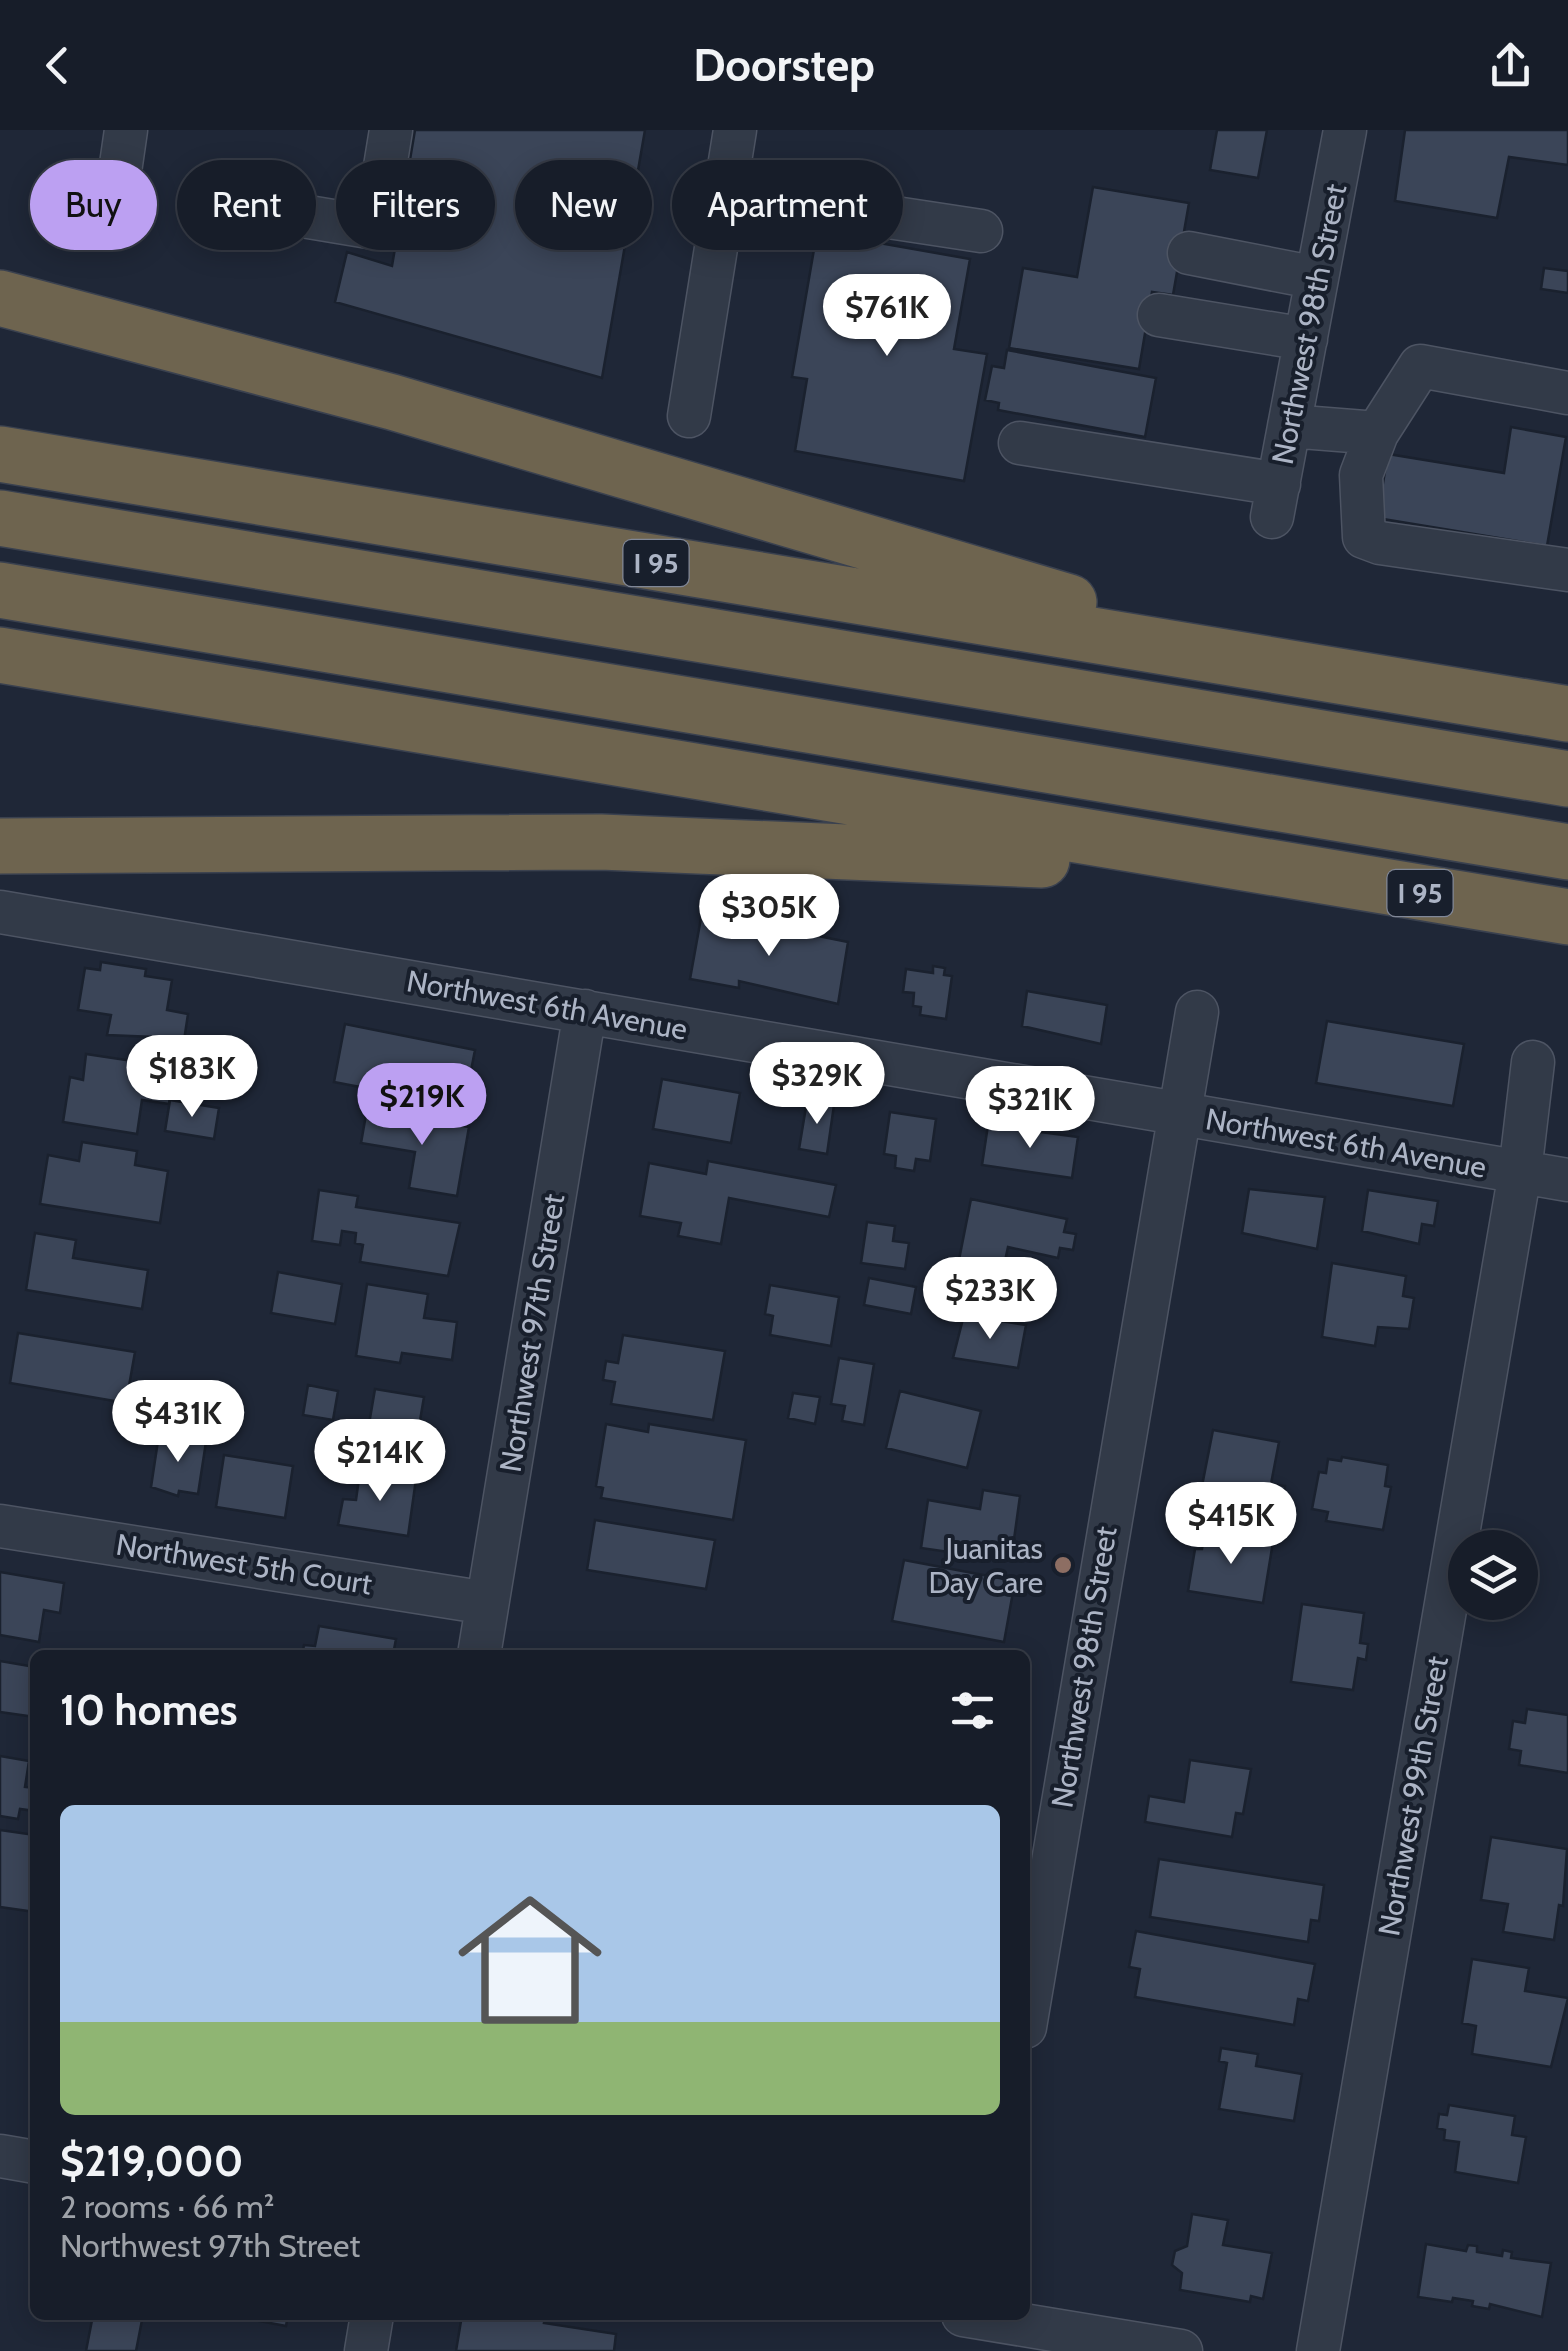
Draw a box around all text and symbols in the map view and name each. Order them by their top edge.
icon: back [30,38,85,93]
text: Doorstep [693,38,875,92]
icon: share [1483,38,1538,93]
chip: Buy [30,160,157,250]
chip: Rent [177,160,316,250]
chip: Filters [336,160,495,250]
chip: New [515,160,652,250]
chip: Apartment [672,160,903,250]
street label: Northwest 98th Street [1264,181,1354,467]
pin: $761K [817,274,957,359]
text: $761K [845,287,929,326]
road number: I 95 [624,540,688,586]
road number: I 95 [1388,870,1452,916]
pin: $305K [699,874,839,959]
text: $305K [721,887,817,926]
street label: Northwest 6th Avenue [404,962,690,1048]
pin: $183K [122,1035,262,1120]
pin: $329K [747,1042,887,1127]
text: $183K [148,1048,236,1087]
text: $329K [772,1055,862,1094]
pin: $219K [352,1063,492,1148]
pin: $321K [960,1066,1100,1151]
text: $219K [379,1076,465,1115]
text: $321K [988,1079,1072,1118]
street label: Northwest 6th Avenue [1203,1100,1489,1186]
street label: Northwest 97th Street [492,1191,572,1475]
pin: $233K [920,1257,1060,1342]
text: $233K [945,1270,1035,1309]
pin: $431K [108,1380,248,1465]
text: $431K [134,1393,222,1432]
pin: $214K [310,1419,450,1504]
text: $214K [336,1432,424,1471]
pin: $415K [1161,1482,1301,1567]
text: $415K [1187,1495,1275,1534]
street label: Northwest 98th Street [1043,1524,1125,1810]
street label: Northwest 5th Court [114,1526,374,1602]
place label: Juanitas Day Care [928,1530,1043,1601]
map controls [1448,1530,1538,1620]
button: layers [1448,1530,1538,1620]
marker: Juanitas Day Care [1052,1554,1074,1576]
street label: Northwest 99th Street [1370,1653,1456,1939]
icon: filters [945,1683,1000,1738]
text: 10 homes [60,1684,238,1736]
icon: home [440,1870,620,2050]
text: $219,000 [60,2135,243,2187]
text: 2 rooms · 66 m² [60,2187,274,2226]
text: Northwest 97th Street [60,2226,360,2265]

